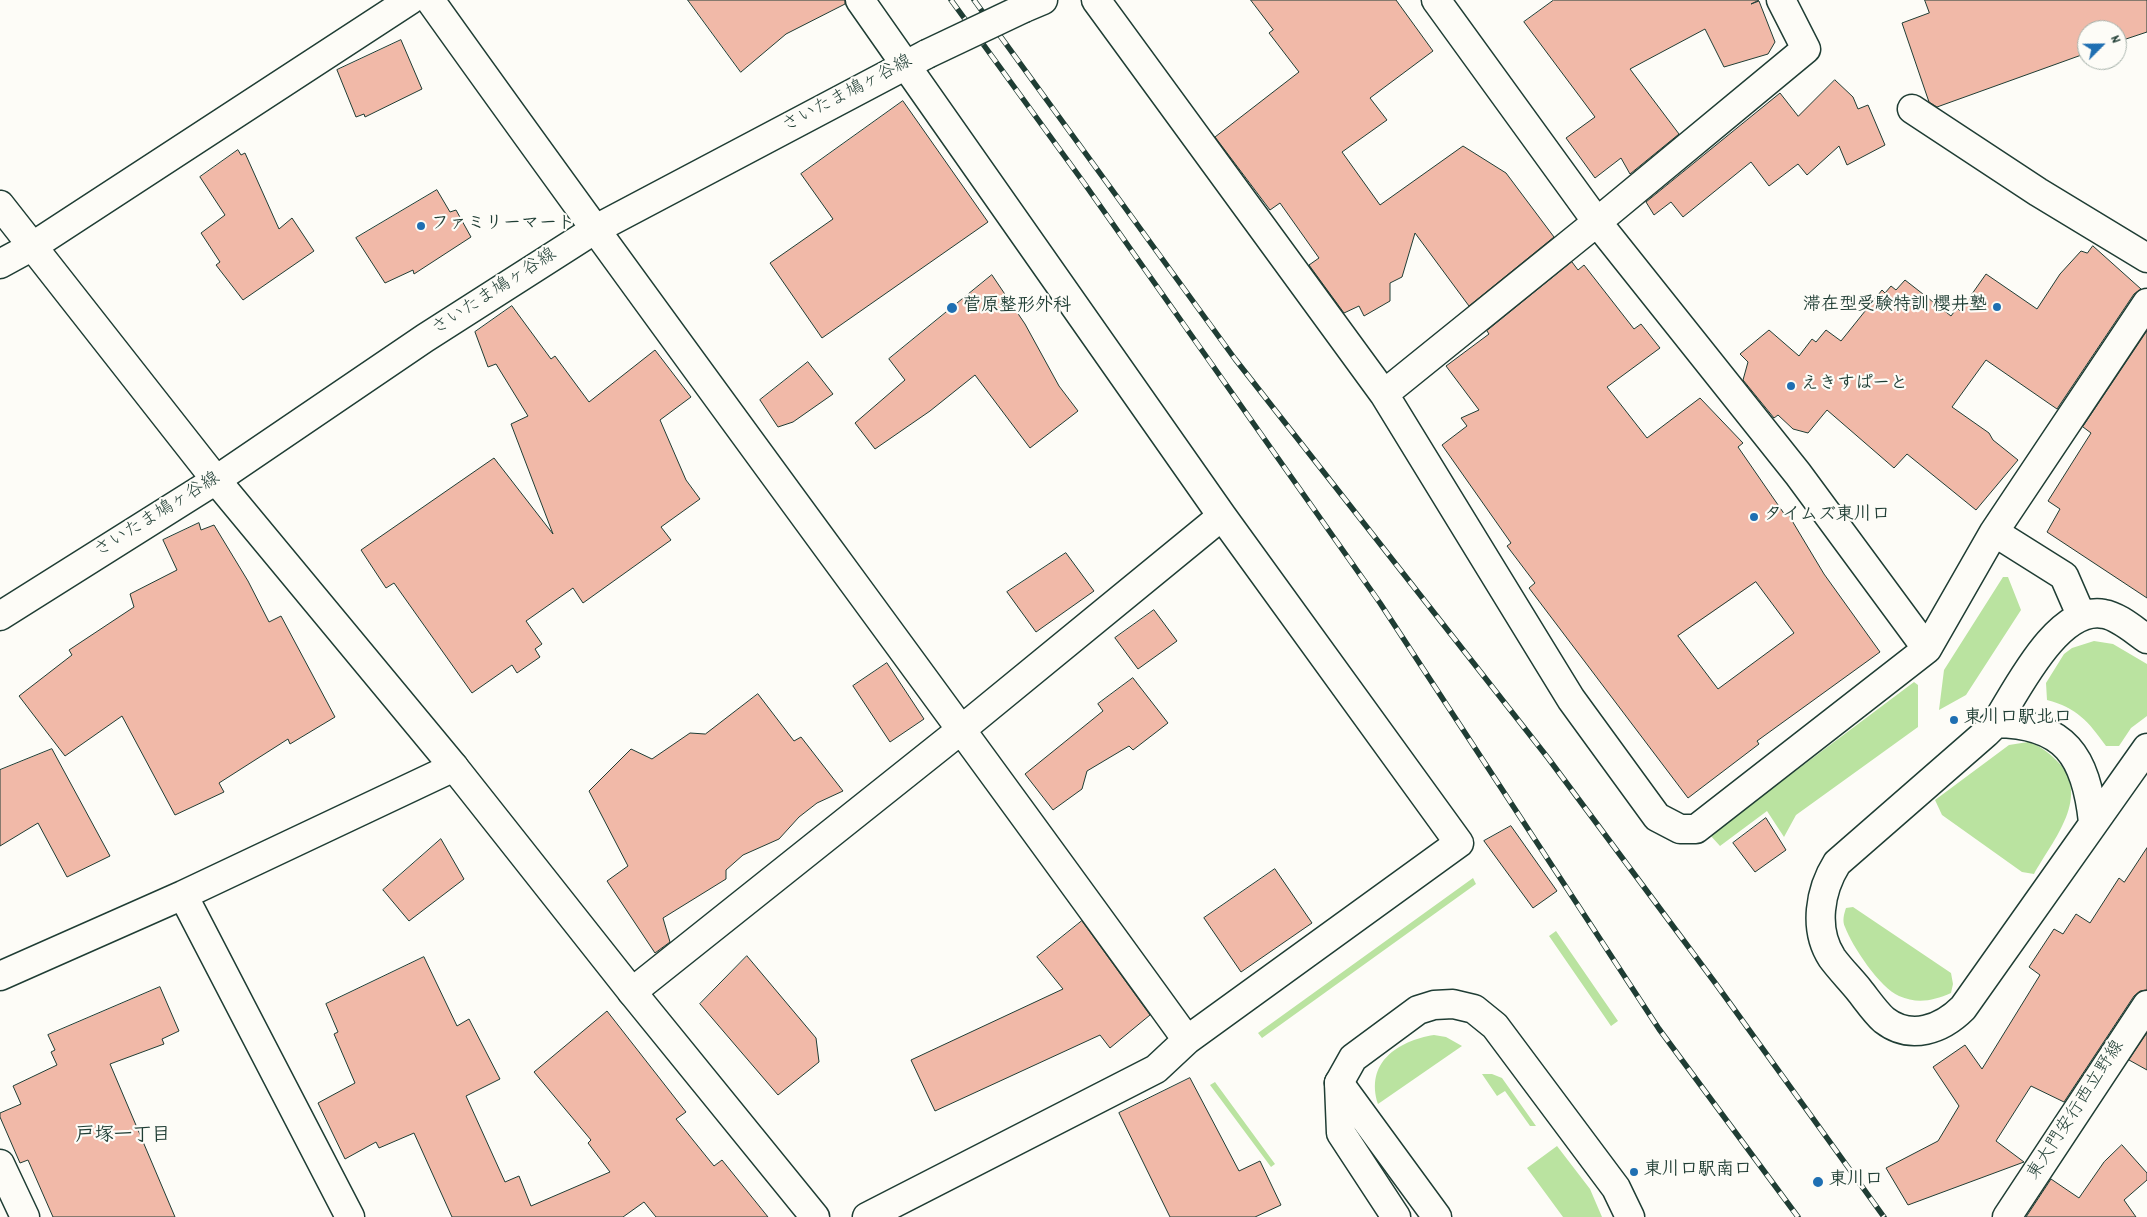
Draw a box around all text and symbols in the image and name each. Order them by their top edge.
north arrow [2077,20,2127,70]
text: N [2104,32,2125,47]
street label: さいたま鳩ヶ谷線 [779,52,917,138]
place label: ファミリーマート [431,215,575,237]
marker: ファミリーマート [415,220,427,232]
street label: さいたま鳩ヶ谷線 [429,245,561,341]
place label: 滞在型受験特訓 櫻井塾 [1803,296,1987,318]
place label: 菅原整形外科 [963,297,1071,319]
marker: 菅原整形外科 [945,301,959,315]
marker: 滞在型受験特訓 櫻井塾 [1991,301,2003,313]
place label: えきすぱーと [1801,375,1908,397]
marker: えきすぱーと [1785,380,1797,392]
street label: さいたま鳩ヶ谷線 [91,469,225,563]
place label: タイムズ東川口 [1764,506,1890,528]
marker: タイムズ東川口 [1748,511,1760,523]
place label: 東川口駅北口 [1964,709,2072,731]
marker: 東川口駅北口 [1948,714,1960,726]
street label: 東大門安行西立野線 [2024,1037,2130,1185]
district label: 戸塚一丁目 [76,1126,170,1148]
place label: 東川口駅南口 [1644,1161,1752,1183]
marker: 東川口駅南口 [1628,1166,1640,1178]
place label: 東川口 [1829,1171,1883,1193]
marker: 東川口 [1811,1175,1825,1189]

